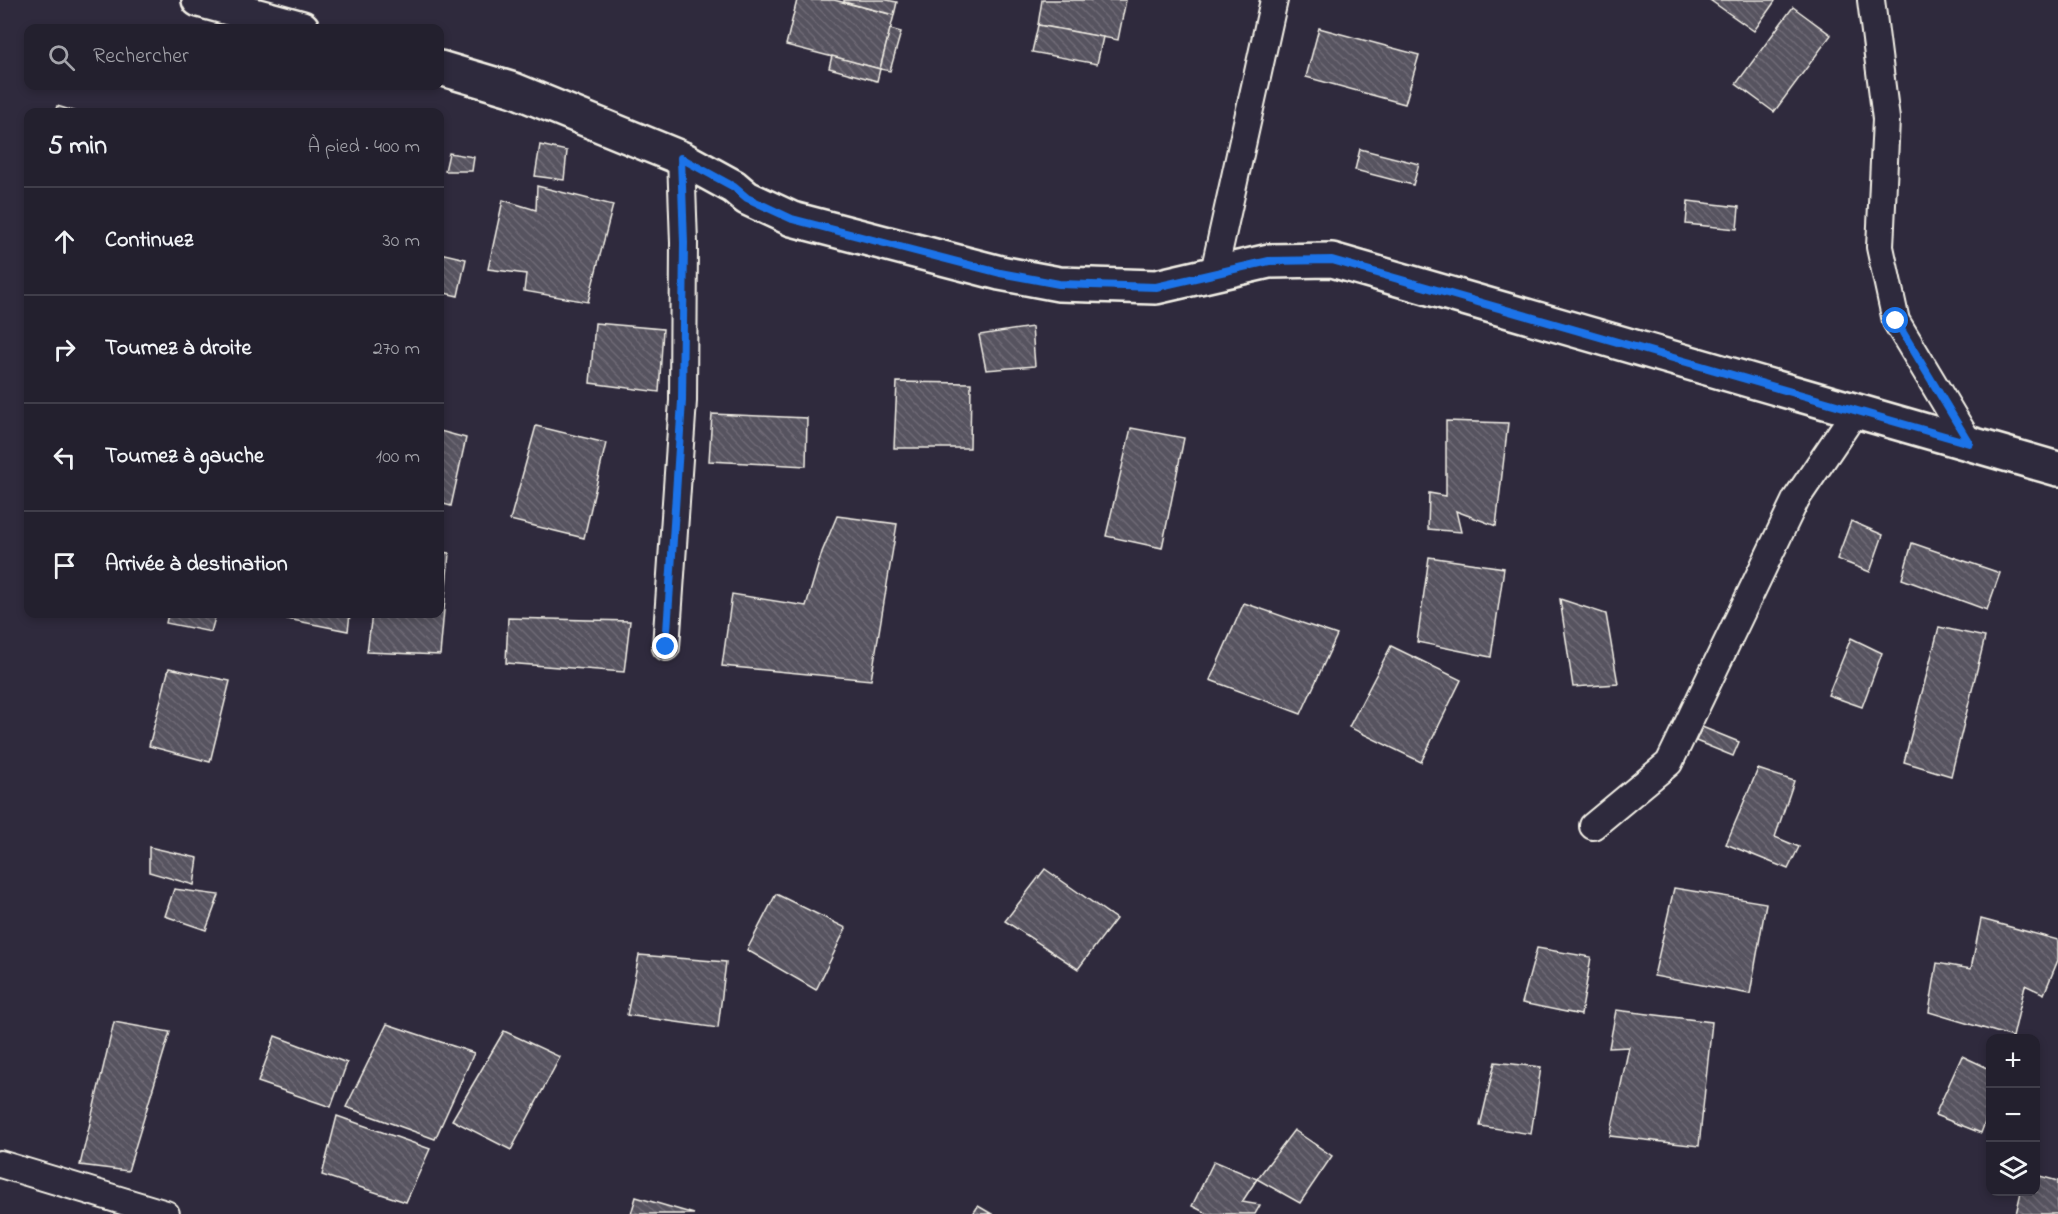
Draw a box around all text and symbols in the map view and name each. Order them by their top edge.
search box [24,24,444,90]
icon: search [45,41,78,74]
text: Rechercher [93,41,189,73]
text: 5 min [48,128,107,166]
text: À pied · 400 m [308,133,420,162]
icon: ahead [48,225,81,258]
text: Continuez [105,225,193,257]
text: 30 m [383,227,420,256]
route start [1882,307,1908,333]
icon: right [48,333,81,366]
text: Tournez à droite [105,333,251,365]
text: 270 m [373,335,420,364]
icon: left [48,441,81,474]
text: Tournez à gauche [105,441,264,473]
text: 100 m [376,443,420,472]
icon: arrive [48,549,81,582]
text: Arrivée à destination [105,549,288,581]
route end [652,633,678,659]
map controls [1986,1034,2040,1196]
button: + [1986,1034,2040,1088]
button: − [1986,1088,2040,1142]
button: layers [1986,1142,2040,1196]

